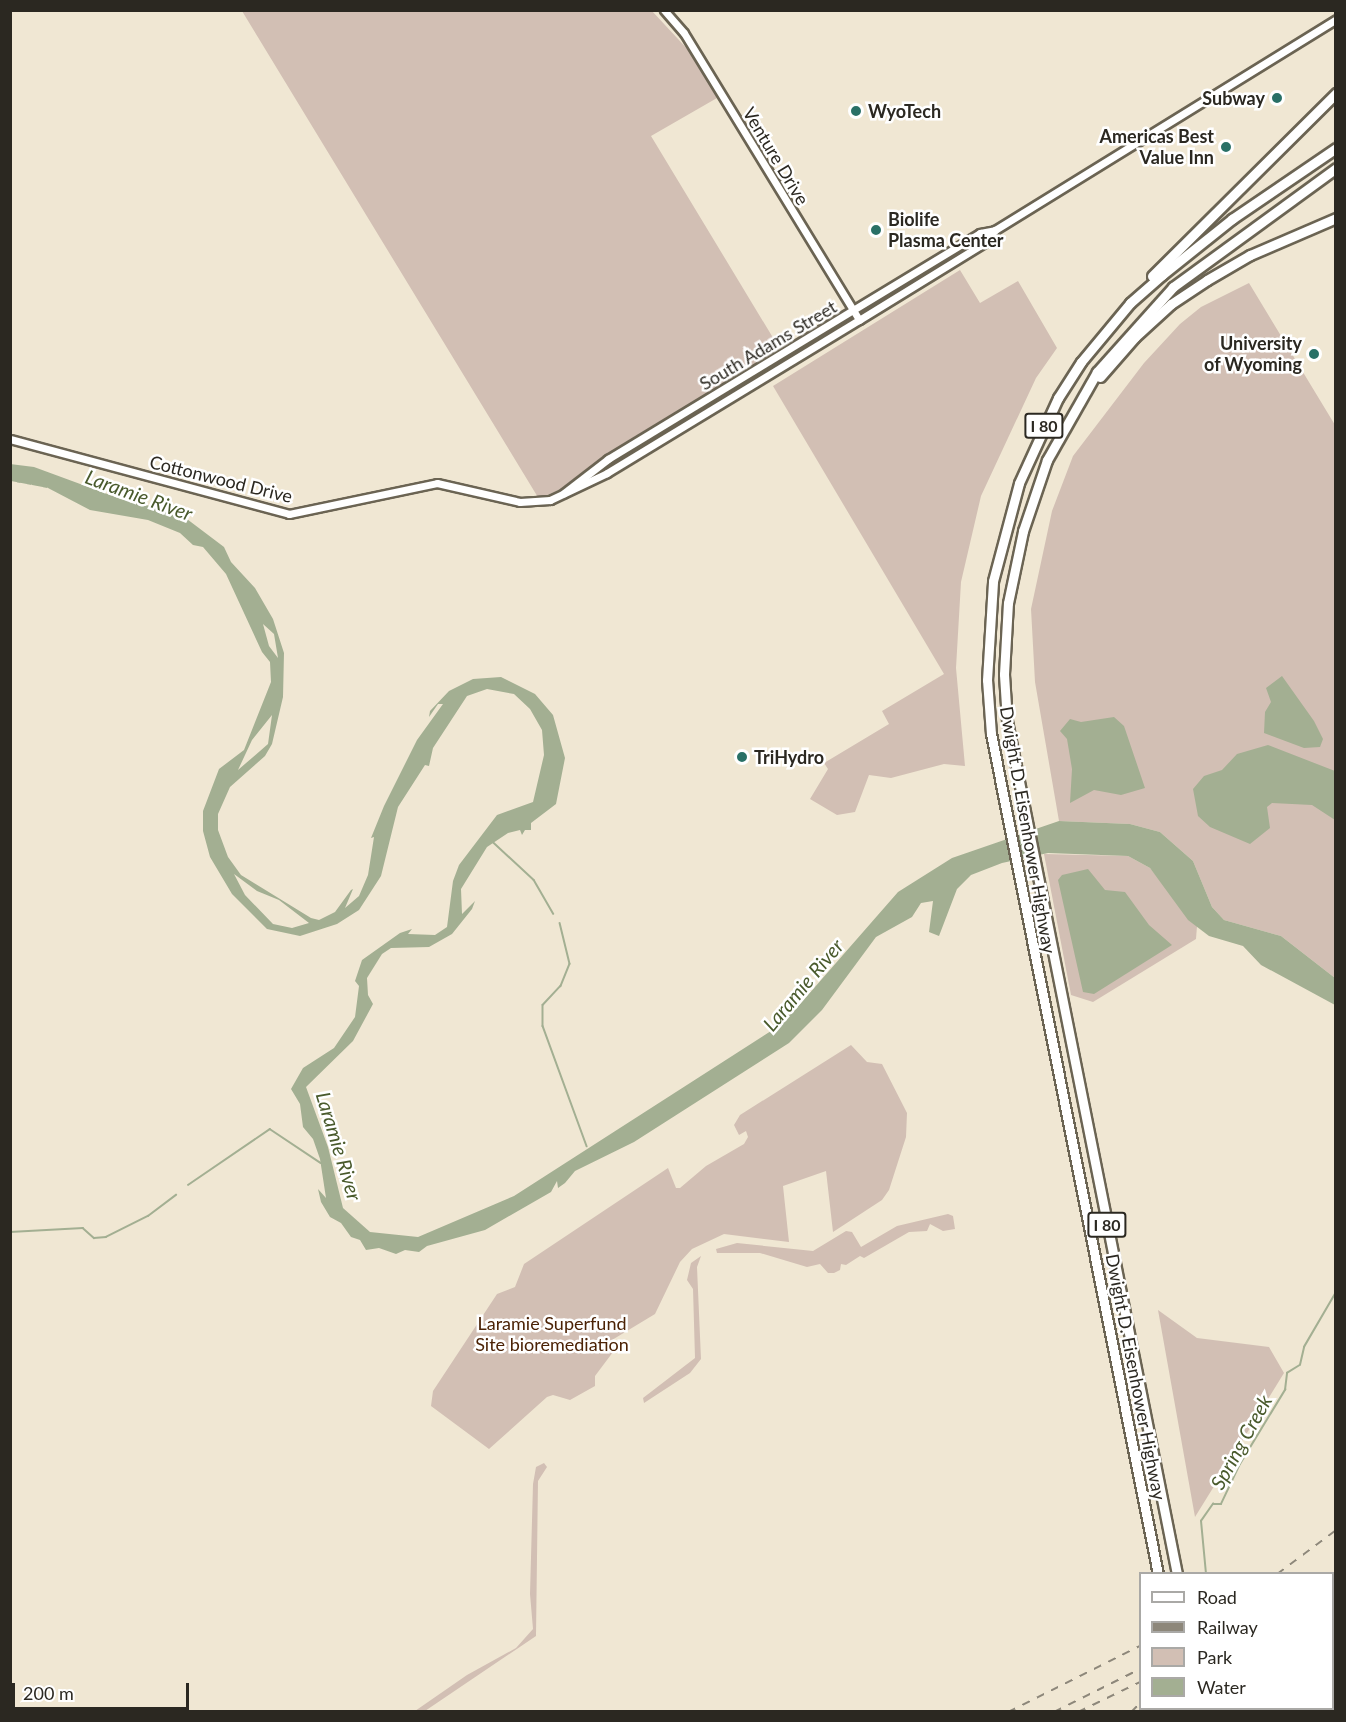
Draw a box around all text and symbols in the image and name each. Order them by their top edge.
place label: Subway [1202,87,1265,109]
marker: Subway [1270,91,1284,105]
place label: WyoTech [868,100,941,122]
street label: Venture Drive [738,103,814,209]
marker: WyoTech [849,104,863,118]
place label: Americas Best Value Inn [1100,126,1214,168]
marker: Americas Best Value Inn [1219,140,1233,154]
place label: Biolife Plasma Center [888,209,1004,252]
marker: Biolife Plasma Center [869,223,883,237]
street label: South Adams Street [695,295,841,395]
place label: University of Wyoming [1204,333,1302,376]
marker: University of Wyoming [1307,347,1321,361]
road number: I 80 [1023,413,1065,439]
street label: Cottonwood Drive [147,451,295,507]
water label: Laramie River [82,465,196,525]
street label: Dwight D. Eisenhower Highway [996,705,1060,955]
place label: TriHydro [754,746,824,768]
marker: TriHydro [735,750,749,764]
water label: Laramie River [758,934,848,1036]
water label: Laramie River [311,1089,367,1203]
road number: I 80 [1086,1212,1128,1238]
street label: Dwight D. Eisenhower Highway [1101,1252,1171,1502]
park label: Laramie Superfund Site bioremediation [475,1313,629,1356]
water label: Spring Creek [1205,1391,1277,1493]
legend [1139,1572,1334,1710]
text: Road [1197,1586,1237,1608]
text: Railway [1197,1616,1258,1638]
text: Park [1197,1646,1232,1668]
scale bar [15,1671,192,1709]
text: Water [1197,1676,1246,1698]
text: 200 m [23,1682,74,1704]

